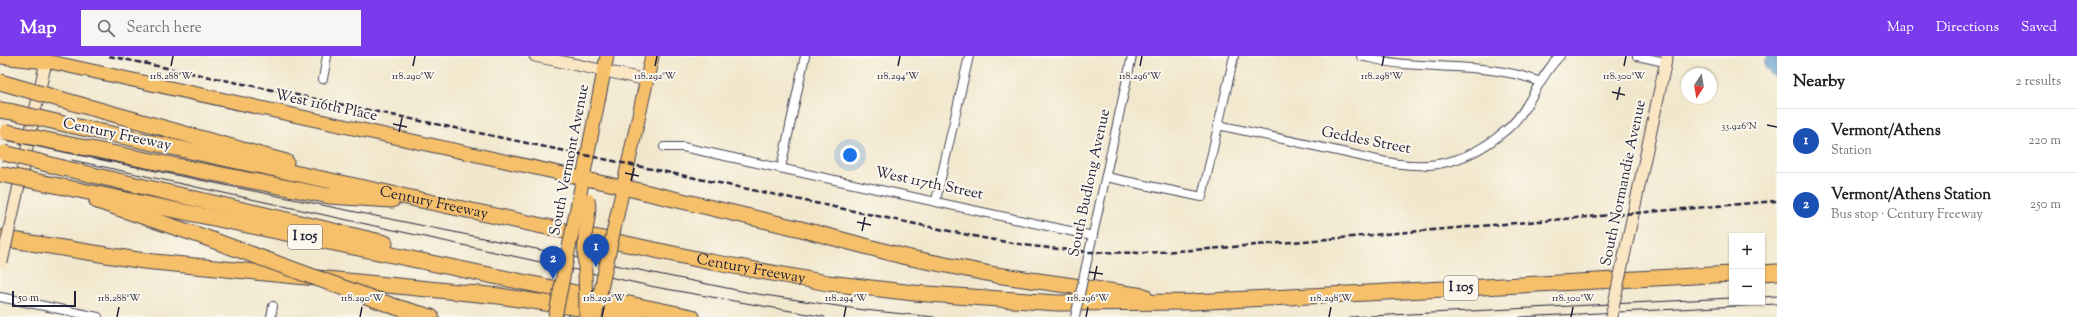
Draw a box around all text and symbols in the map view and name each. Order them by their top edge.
search box [81,10,361,46]
text: Map [20,15,57,42]
icon: search [95,17,117,39]
text: Search here [127,18,202,39]
text: Map [1887,18,1914,38]
text: Directions [1936,18,1999,38]
text: Saved [2021,18,2057,38]
north arrow [1681,68,1717,104]
text: 118.288°W [150,69,192,84]
text: 118.290°W [392,69,434,84]
text: 118.292°W [634,69,676,84]
text: 118.294°W [877,69,919,84]
text: 118.296°W [1119,69,1161,84]
text: 118.298°W [1361,69,1403,84]
text: 118.300°W [1603,69,1645,84]
text: Nearby [1793,70,1845,94]
text: 2 results [2016,73,2061,91]
street label: South Vermont Avenue [545,83,595,237]
street label: West 116th Place [273,85,379,127]
street label: South Normandie Avenue [1596,98,1652,268]
street label: South Budlong Avenue [1064,107,1116,259]
street label: Century Freeway [61,113,174,157]
text: 33.926°N [1721,119,1757,134]
text: Vermont/Athens [1831,121,1941,142]
street label: Geddes Street [1319,122,1413,160]
text: 1 [1804,132,1808,150]
text: 220 m [2028,132,2061,150]
text: Station [1831,142,1872,160]
your location [840,145,860,165]
street label: West 117th Street [873,162,985,206]
street label: Century Freeway [378,181,490,225]
text: Vermont/Athens Station [1831,185,1991,206]
text: 2 [1803,196,1809,214]
text: 250 m [2030,196,2061,214]
text: Bus stop · Century Freeway [1831,206,1983,224]
road number: I 105 [288,225,322,249]
map controls [1729,233,1765,305]
button: + [1729,233,1765,269]
pin: 1 [583,234,609,267]
pin: 2 [540,246,566,279]
street label: Century Freeway [694,249,808,289]
button: − [1729,269,1765,305]
road number: I 105 [1444,276,1478,300]
scale bar [12,289,76,308]
text: 50 m [18,290,39,306]
text: 118.288°W [98,291,140,306]
text: 118.290°W [341,291,383,306]
text: 118.292°W [583,291,625,306]
text: 118.294°W [825,291,867,306]
text: 118.296°W [1067,291,1109,306]
text: 118.298°W [1310,291,1352,306]
text: 118.300°W [1552,291,1594,306]

